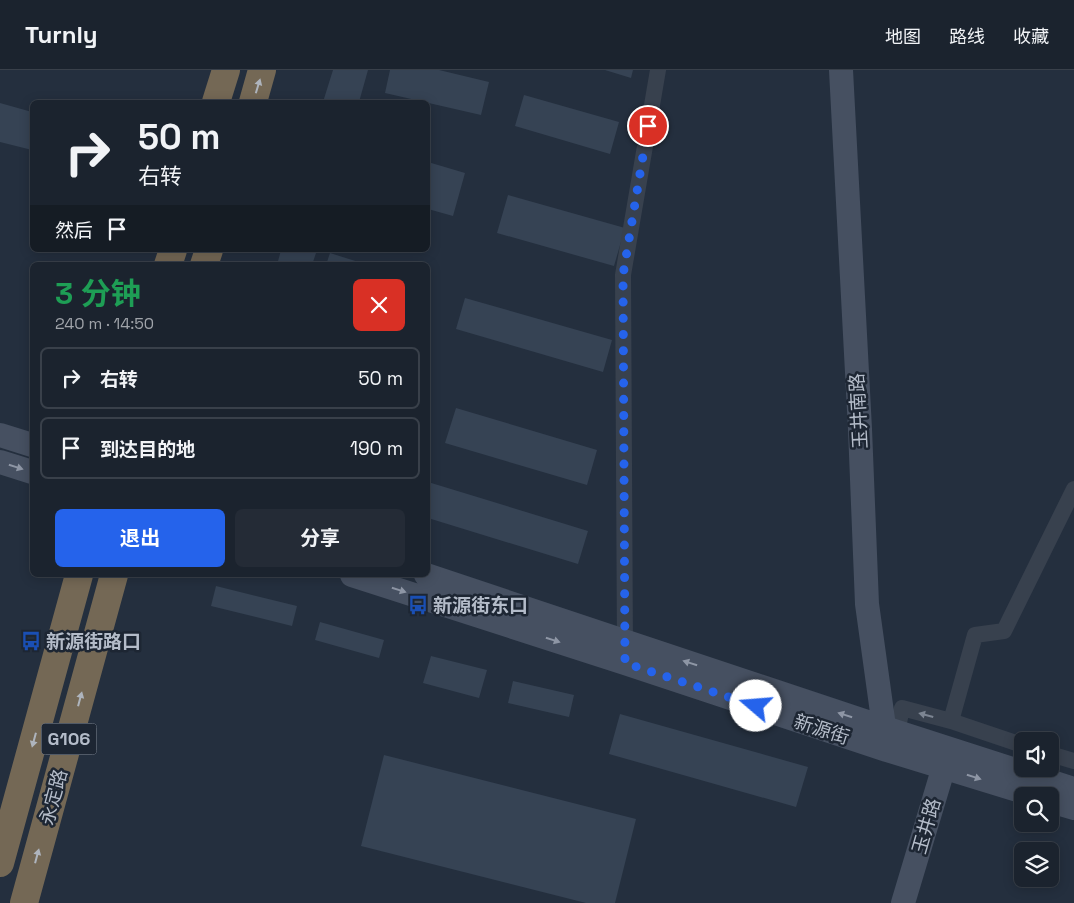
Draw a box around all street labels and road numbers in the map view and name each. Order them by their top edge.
street label: 玉井南路 [844,372,873,450]
street label: 新源街 [791,709,853,750]
road number: G106 [42,724,96,754]
street label: 永定路 [34,766,73,828]
street label: 玉井路 [907,795,946,857]

